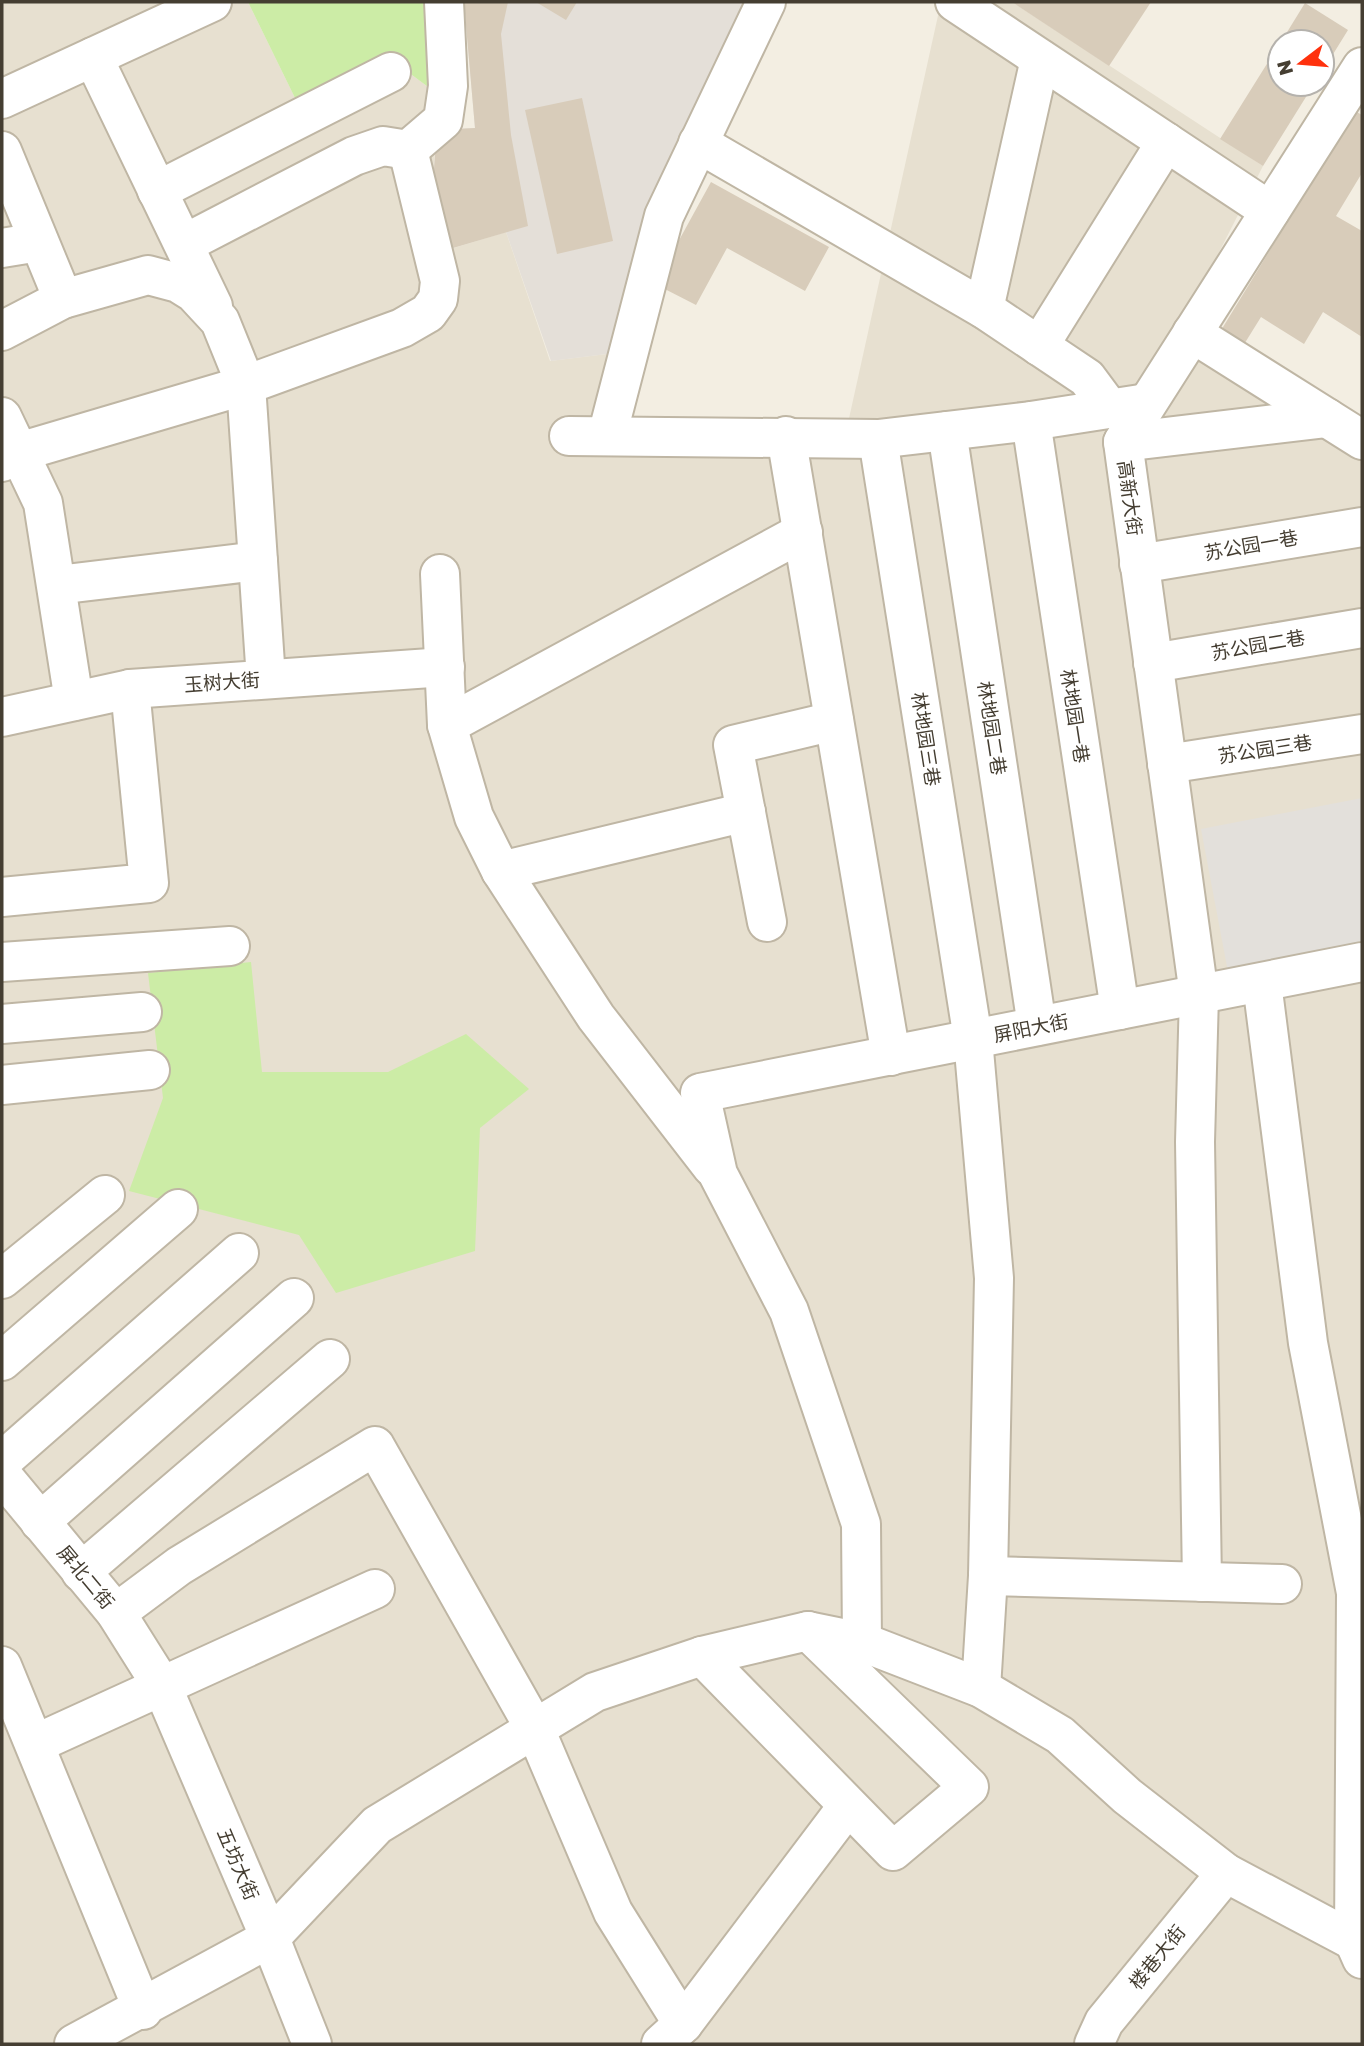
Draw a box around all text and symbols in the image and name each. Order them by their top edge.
north arrow [1266,28,1336,98]
text: N [1271,58,1297,78]
street label: 高新大街 [1114,459,1147,537]
street label: 苏公园一巷 [1202,525,1300,564]
street label: 苏公园二巷 [1209,625,1307,664]
street label: 玉树大街 [183,667,261,696]
street label: 林地园一巷 [1057,667,1094,765]
street label: 林地园二巷 [974,679,1011,777]
street label: 林地园三巷 [908,690,945,788]
street label: 苏公园三巷 [1216,730,1314,767]
street label: 屏阳大街 [991,1009,1070,1046]
street label: 屏北二街 [53,1540,120,1613]
street label: 五坊大街 [213,1824,264,1903]
street label: 楼巷大街 [1124,1920,1189,1993]

